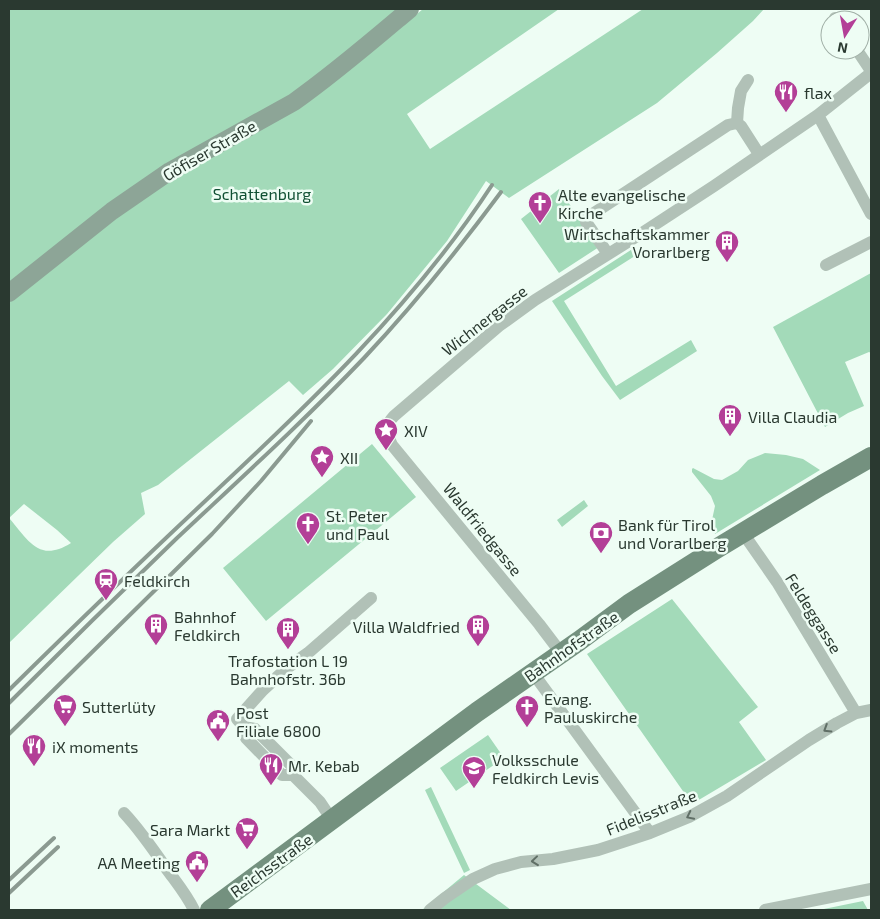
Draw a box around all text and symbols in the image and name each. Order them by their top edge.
north arrow [820,10,870,60]
text: N [836,39,849,58]
restaurant icon: flax [773,79,799,113]
place label: flax [804,83,832,102]
street label: Göfiser Straße [159,116,259,184]
park label: Schattenburg [213,184,311,203]
place label: Alte evangelische Kirche [558,185,686,222]
church icon: Alte evangelische Kirche [527,190,553,224]
place label: Wirtschaftskammer Vorarlberg [564,224,711,261]
building icon: Wirtschaftskammer Vorarlberg [714,229,740,263]
street label: Wichnergasse [438,281,530,359]
building icon: Villa Claudia [717,403,743,437]
place label: Villa Claudia [748,407,837,426]
place icon: XIV [373,417,399,451]
place label: XIV [404,421,428,440]
place icon: XII [309,444,335,478]
place label: XII [340,448,358,467]
street label: Waldfriedgasse [440,479,526,579]
place label: St. Peter und Paul [326,506,389,543]
church icon: St. Peter und Paul [295,511,321,545]
place label: Bank für Tirol und Vorarlberg [618,515,726,552]
bank icon: Bank für Tirol und Vorarlberg [588,520,614,554]
station icon: Feldkirch [93,567,119,601]
street label: Feldeggasse [782,569,846,657]
place label: Feldkirch [124,571,190,590]
place label: Bahnhof Feldkirch [174,607,240,644]
street label: Bahnhofstraße [520,607,622,685]
building icon: Bahnhof Feldkirch [143,612,169,646]
building icon: Villa Waldfried [465,613,491,647]
building icon: Trafostation L 19 Bahnhofstr. 36b [275,616,301,650]
place label: Villa Waldfried [353,617,460,636]
place label: Trafostation L 19 Bahnhofstr. 36b [228,651,348,688]
place label: Evang. Pauluskirche [544,689,637,726]
supermarket icon: Sutterlüty [52,693,78,727]
church icon: Evang. Pauluskirche [514,694,540,728]
place label: Sutterlüty [82,697,156,716]
place label: Post Filiale 6800 [236,703,321,740]
public building icon: Post Filiale 6800 [205,708,231,742]
one-way arrow [824,723,833,733]
restaurant icon: iX moments [21,733,47,767]
place label: iX moments [52,737,139,756]
place label: Volksschule Feldkirch Levis [492,750,599,787]
restaurant icon: Mr. Kebab [258,752,284,786]
school or university icon: Volksschule Feldkirch Levis [461,755,487,789]
place label: Mr. Kebab [288,756,360,775]
street label: Fidelisstraße [603,785,699,839]
one-way arrow [686,810,695,820]
supermarket icon: Sara Markt [234,816,260,850]
place label: Sara Markt [150,820,230,839]
street label: Reichsstraße [226,829,316,901]
public building icon: AA Meeting [184,849,210,883]
place label: AA Meeting [97,853,180,872]
one-way arrow [530,855,538,866]

